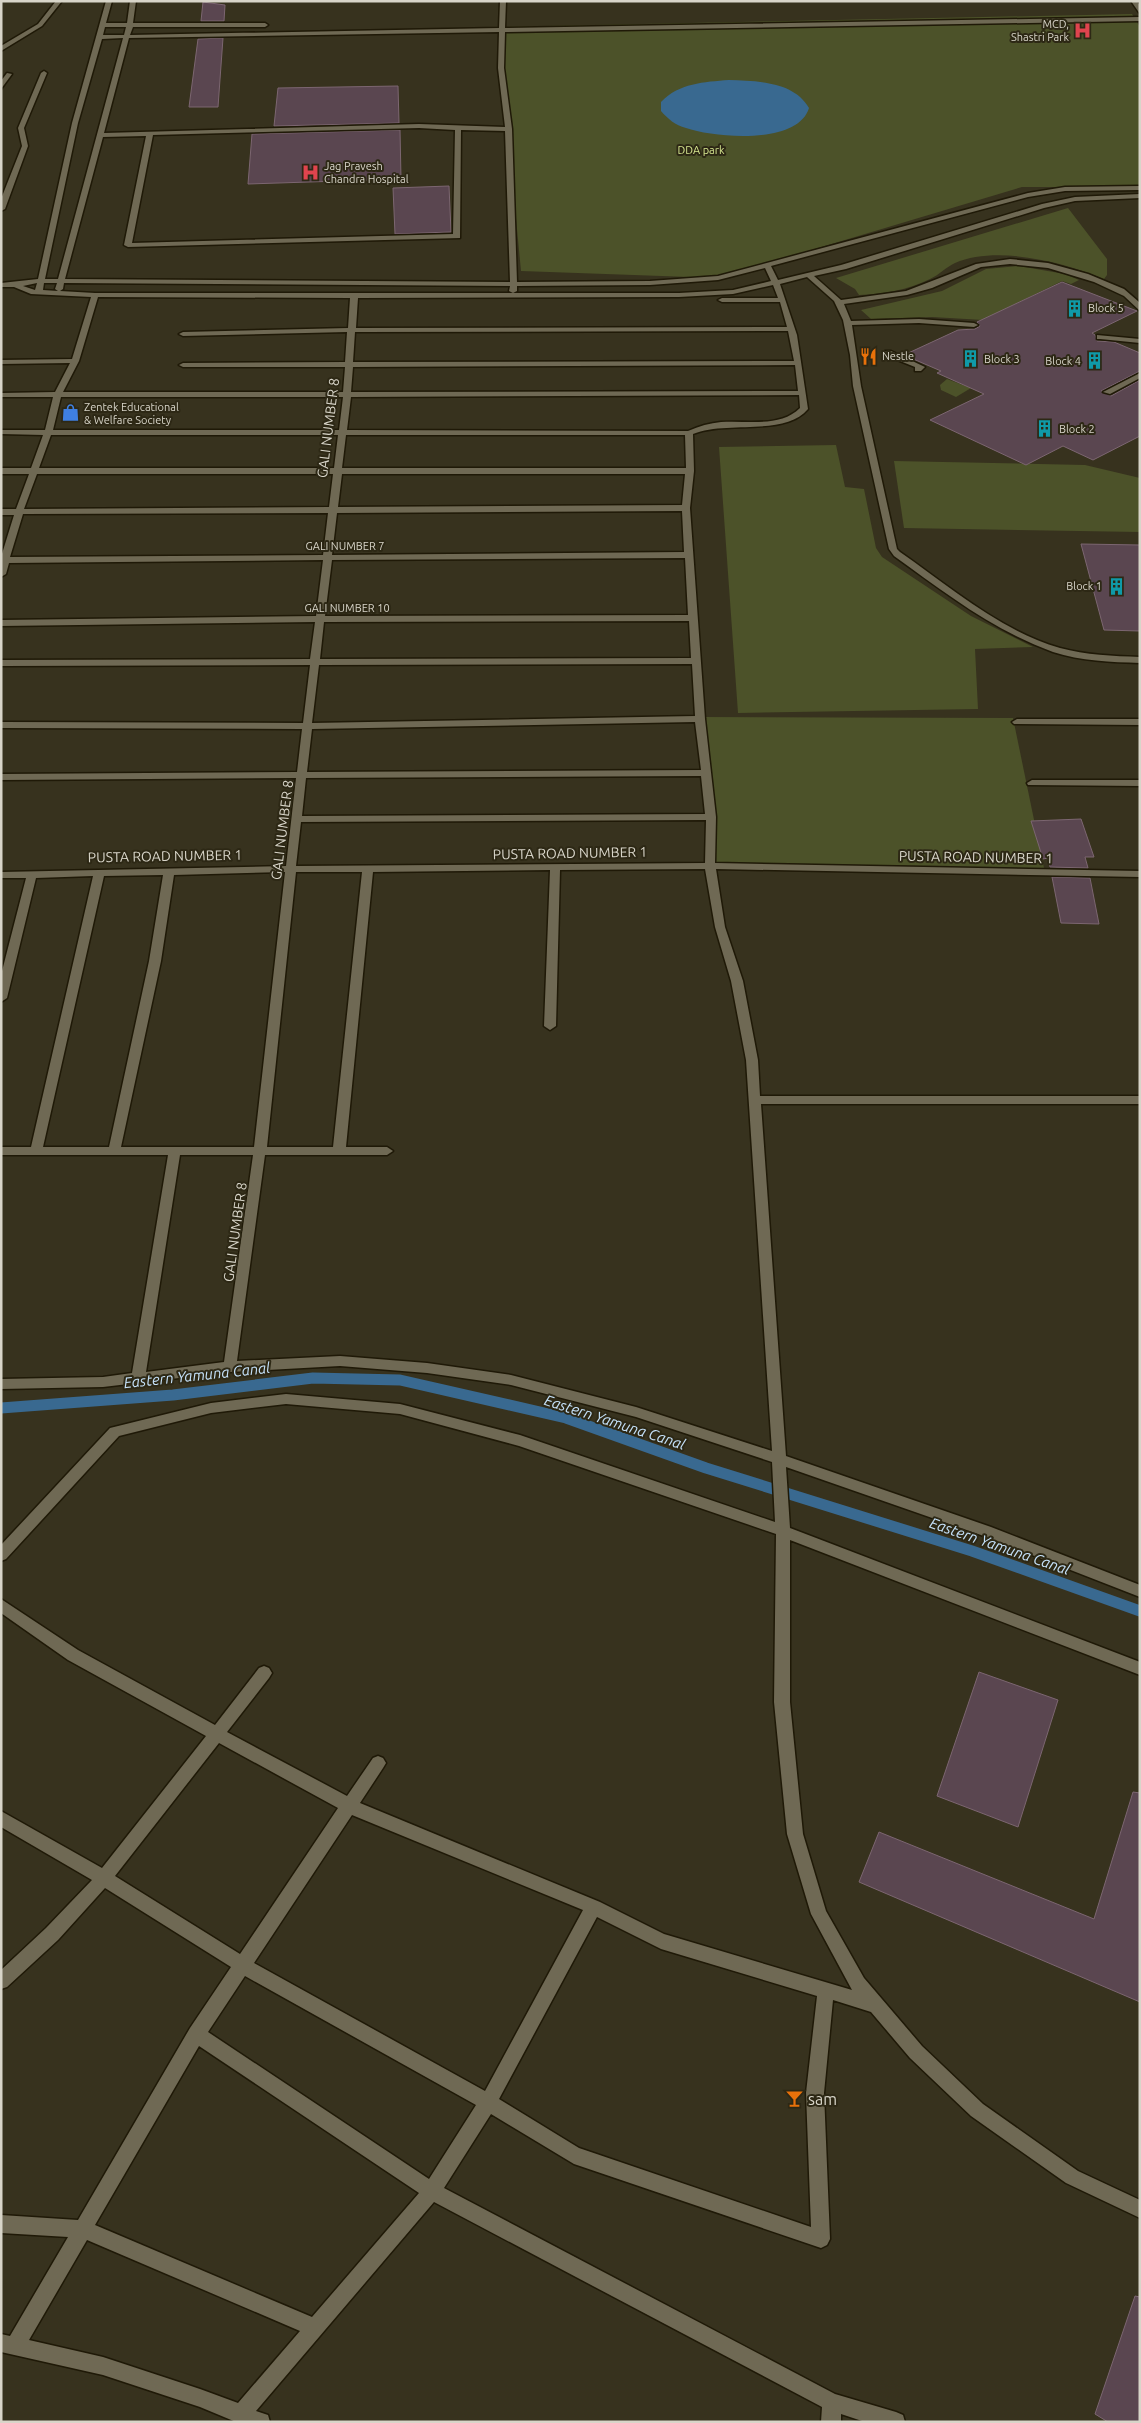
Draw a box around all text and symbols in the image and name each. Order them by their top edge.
place label: MCD, Shastri Park [1011,18,1069,43]
hospital icon: MCD, Shastri Park [1073,20,1093,40]
park label: DDA park [678,144,725,156]
place label: Jag Pravesh Chandra Hospital [324,160,409,185]
hospital icon: Jag Pravesh Chandra Hospital [300,162,320,182]
building icon: Block 5 [1064,298,1084,318]
place label: Block 5 [1088,302,1124,314]
restaurant icon: Nestle [858,346,878,366]
building icon: Block 3 [960,349,980,369]
place label: Nestle [882,350,914,362]
building icon: Block 4 [1085,351,1105,371]
place label: Block 3 [984,353,1020,365]
place label: Block 4 [1045,355,1081,367]
street label: GALI NUMBER 8 [314,377,342,479]
place label: Zentek Educational & Welfare Society [84,401,179,426]
shop icon: Zentek Educational & Welfare Society [60,403,80,423]
building icon: Block 2 [1035,419,1055,439]
place label: Block 2 [1059,423,1095,435]
street label: GALI NUMBER 7 [305,540,385,552]
building icon: Block 1 [1106,576,1126,596]
place label: Block 1 [1066,580,1102,592]
street label: GALI NUMBER 10 [304,602,390,614]
street label: GALI NUMBER 8 [268,779,296,881]
street label: PUSTA ROAD NUMBER 1 [493,844,647,862]
street label: PUSTA ROAD NUMBER 1 [88,847,242,865]
street label: PUSTA ROAD NUMBER 1 [899,848,1053,866]
street label: GALI NUMBER 8 [220,1181,250,1283]
water label: Eastern Yamuna Canal [123,1359,272,1391]
water label: Eastern Yamuna Canal [542,1391,688,1453]
water label: Eastern Yamuna Canal [928,1514,1073,1578]
bar icon: sam [784,2089,804,2109]
place label: sam [808,2090,837,2108]

